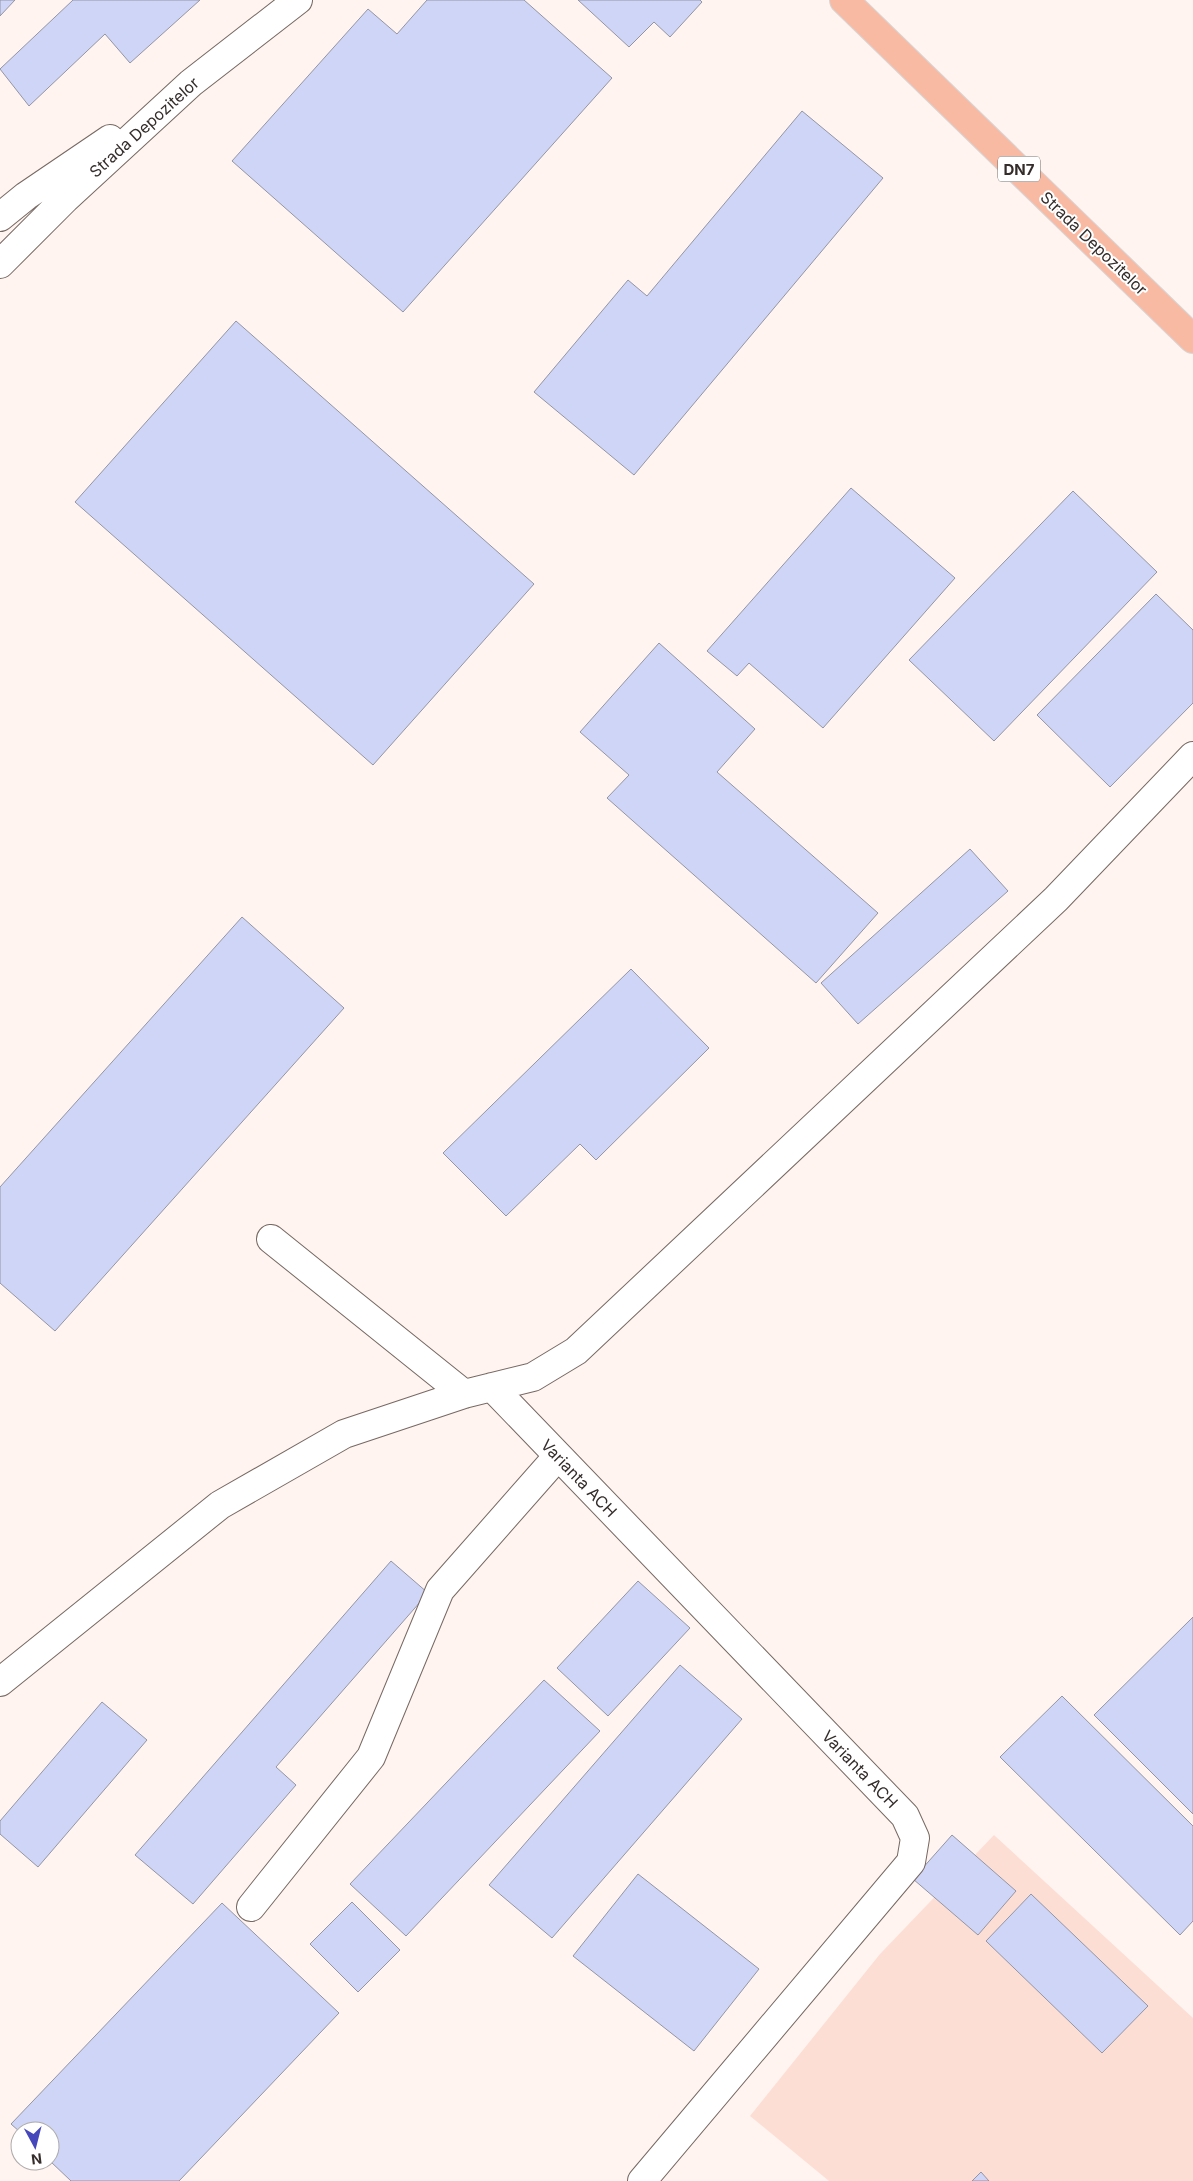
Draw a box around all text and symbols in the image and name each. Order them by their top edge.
street label: Strada Depozitelor [85,73,203,181]
road number: DN7 [998,156,1040,182]
street label: Strada Depozitelor [1037,187,1151,299]
street label: Varianta ACH [537,1435,621,1521]
street label: Varianta ACH [818,1726,902,1812]
north arrow [10,2121,60,2171]
text: N [30,2150,43,2168]

